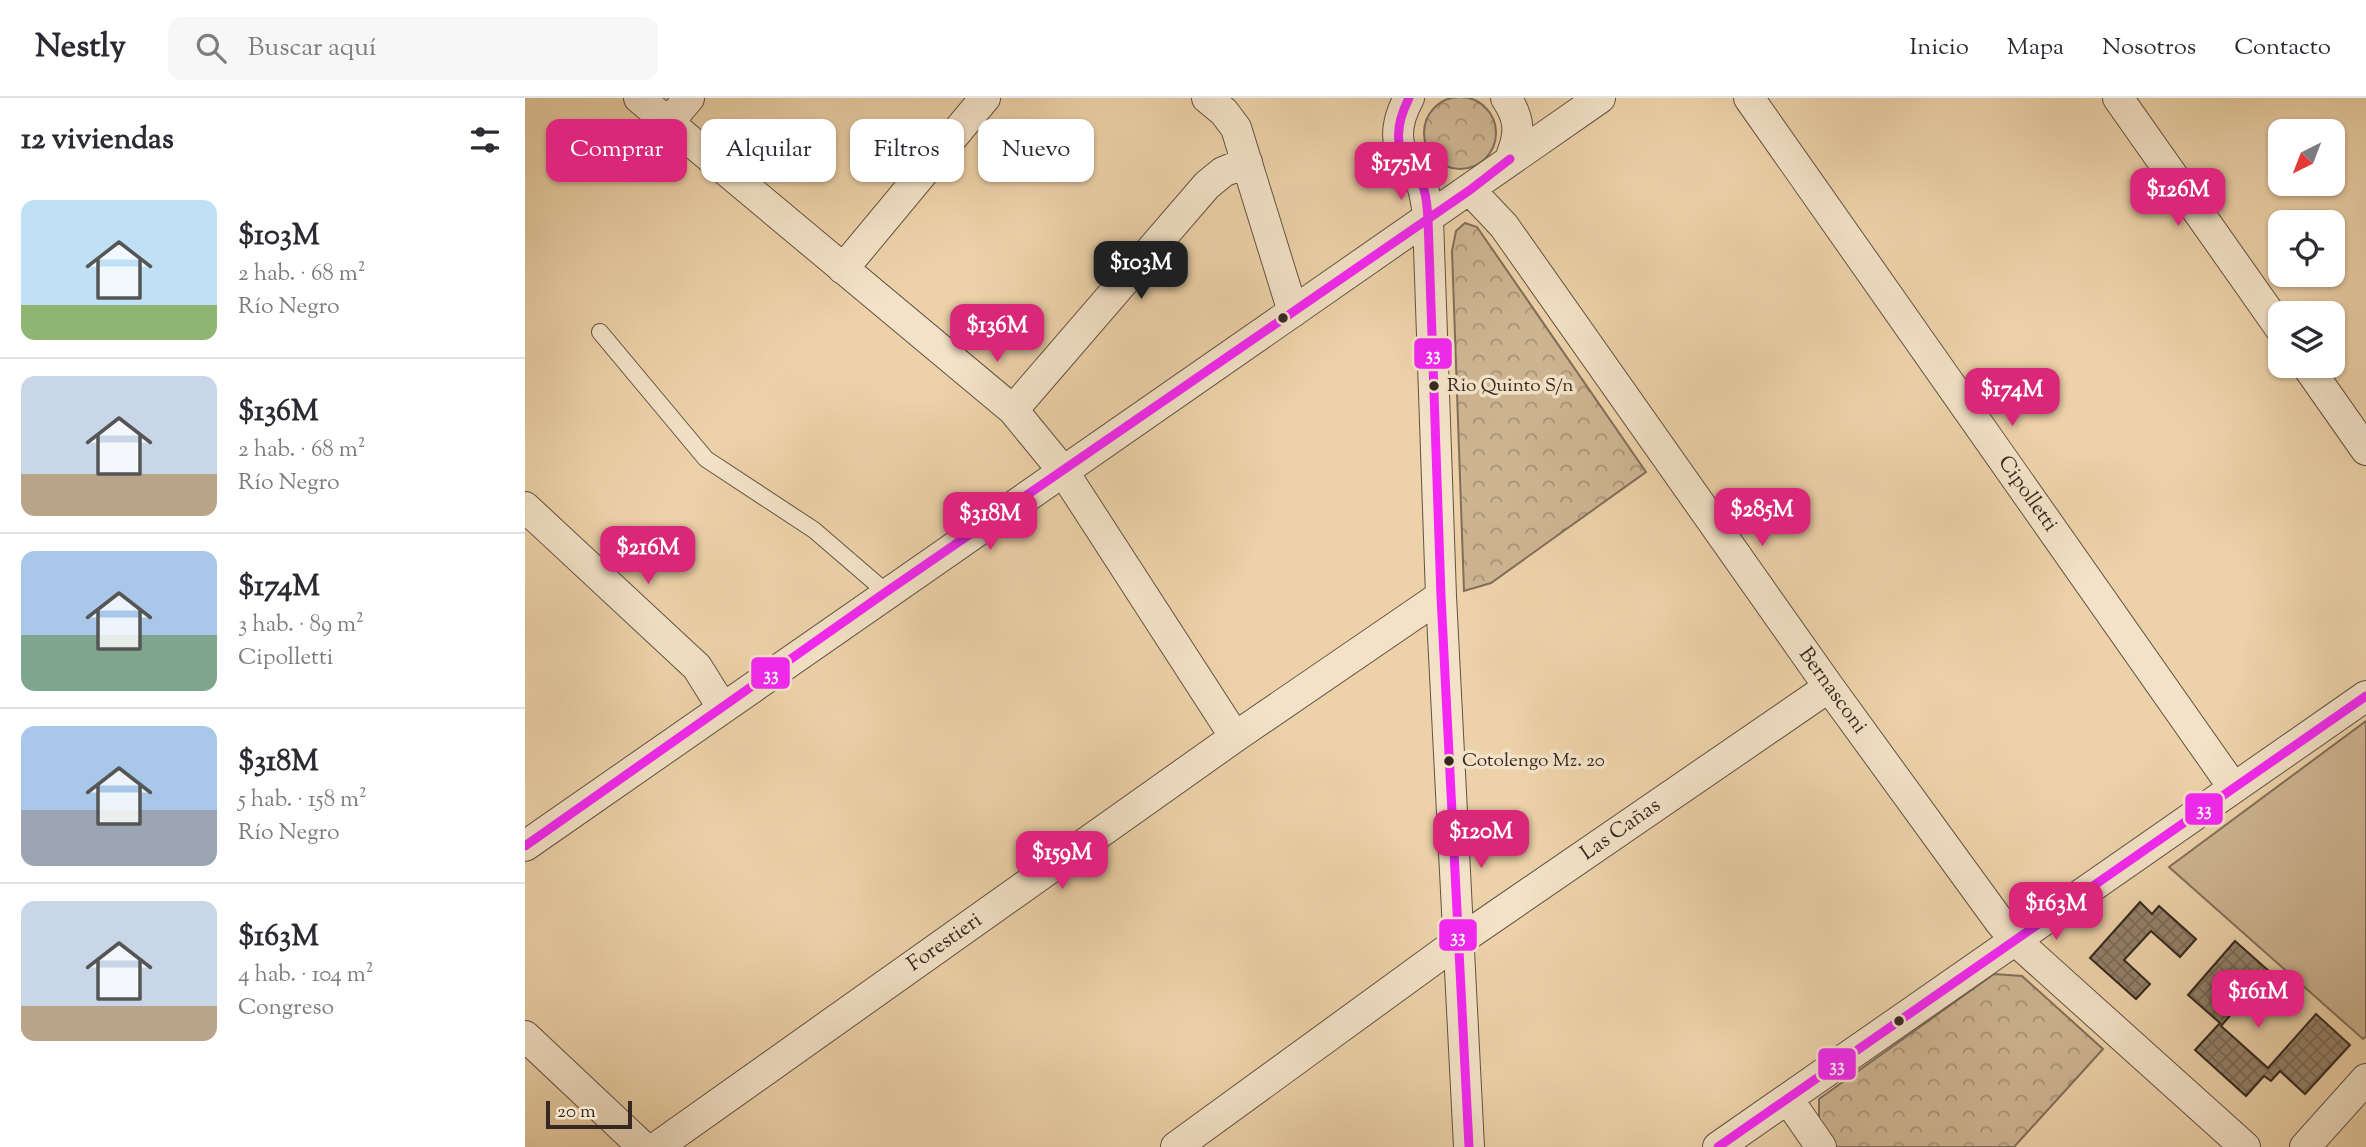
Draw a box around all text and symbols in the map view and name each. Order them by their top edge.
search box [168,17,658,80]
text: Nestly [35,24,126,72]
icon: search [192,29,230,67]
text: Buscar aquí [248,30,376,67]
text: Inicio [1909,31,1969,65]
text: Mapa [2007,31,2064,65]
text: Nosotros [2102,31,2196,65]
text: Contacto [2234,31,2331,65]
text: 12 viviendas [21,119,174,162]
chip: Comprar [546,119,687,182]
chip: Alquilar [701,119,836,182]
chip: Filtros [850,119,964,182]
chip: Nuevo [978,119,1094,182]
north arrow [2268,119,2345,196]
map controls [2268,119,2345,378]
icon: filters [466,121,504,159]
pin: $175M [1352,142,1450,202]
text: $175M [1371,148,1431,181]
pin: $126M [2129,169,2227,228]
text: $126M [2146,174,2210,207]
button: locate [2268,210,2345,287]
text: $103M [238,215,319,258]
icon: home [77,228,161,312]
pin: $103M [1092,242,1190,301]
text: $103M [1110,247,1172,280]
text: 2 hab. · 68 m² [238,258,366,291]
text: Río Negro [238,291,340,324]
button: layers [2268,301,2345,378]
pin: $136M [948,304,1046,364]
text: $136M [966,310,1028,343]
unlabelled marker [1276,311,1290,325]
line badge: 33 [1413,337,1453,370]
text: 33 [1425,342,1441,369]
pin: $174M [1963,368,2061,428]
place label: Rio Quinto S/n [1447,373,1573,400]
text: $174M [1981,374,2043,407]
marker: Rio Quinto S/n [1427,379,1441,393]
text: $136M [238,391,319,434]
icon: home [77,404,161,488]
text: 2 hab. · 68 m² [238,434,366,467]
street label: Cipolletti [1990,450,2064,538]
text: Río Negro [238,467,340,500]
pin: $285M [1713,489,1811,548]
pin: $318M [941,492,1039,552]
text: $285M [1730,494,1794,527]
text: $318M [959,498,1021,531]
pin: $216M [599,526,697,586]
text: $216M [616,532,680,565]
text: $174M [238,566,320,609]
icon: home [77,579,161,663]
text: 3 hab. · 89 m² [238,609,364,642]
street label: Bernasconi [1790,641,1874,741]
text: Cipolletti [238,642,333,675]
line badge: 33 [750,656,791,690]
text: 33 [763,662,779,689]
text: $318M [238,741,319,784]
place label: Cotolengo Mz. 20 [1462,748,1605,775]
icon: home [77,754,161,838]
marker: Cotolengo Mz. 20 [1442,754,1456,768]
text: 5 hab. · 158 m² [238,784,367,817]
street label: Las Cañas [1575,791,1667,869]
line badge: 33 [2184,792,2224,826]
text: 33 [2196,797,2212,824]
pin: $120M [1432,810,1530,870]
text: $120M [1449,816,1513,849]
text: Río Negro [238,817,340,850]
pin: $159M [1013,832,1111,891]
text: $159M [1032,837,1092,870]
pin: $163M [2007,882,2105,942]
text: $163M [2025,888,2087,921]
street label: Forestieri [901,906,989,980]
text: $163M [238,916,319,959]
line badge: 33 [1438,918,1478,952]
text: 33 [1450,924,1466,951]
icon: home [77,929,161,1013]
text: 4 hab. · 104 m² [238,959,374,992]
pin: $161M [2209,970,2307,1030]
text: $161M [2228,976,2288,1009]
text: Congreso [238,992,334,1025]
unlabelled marker [1892,1014,1906,1028]
line badge: 33 [1817,1047,1857,1081]
text: 33 [1829,1053,1845,1080]
scale bar [546,1098,632,1130]
text: 20 m [557,1099,596,1126]

